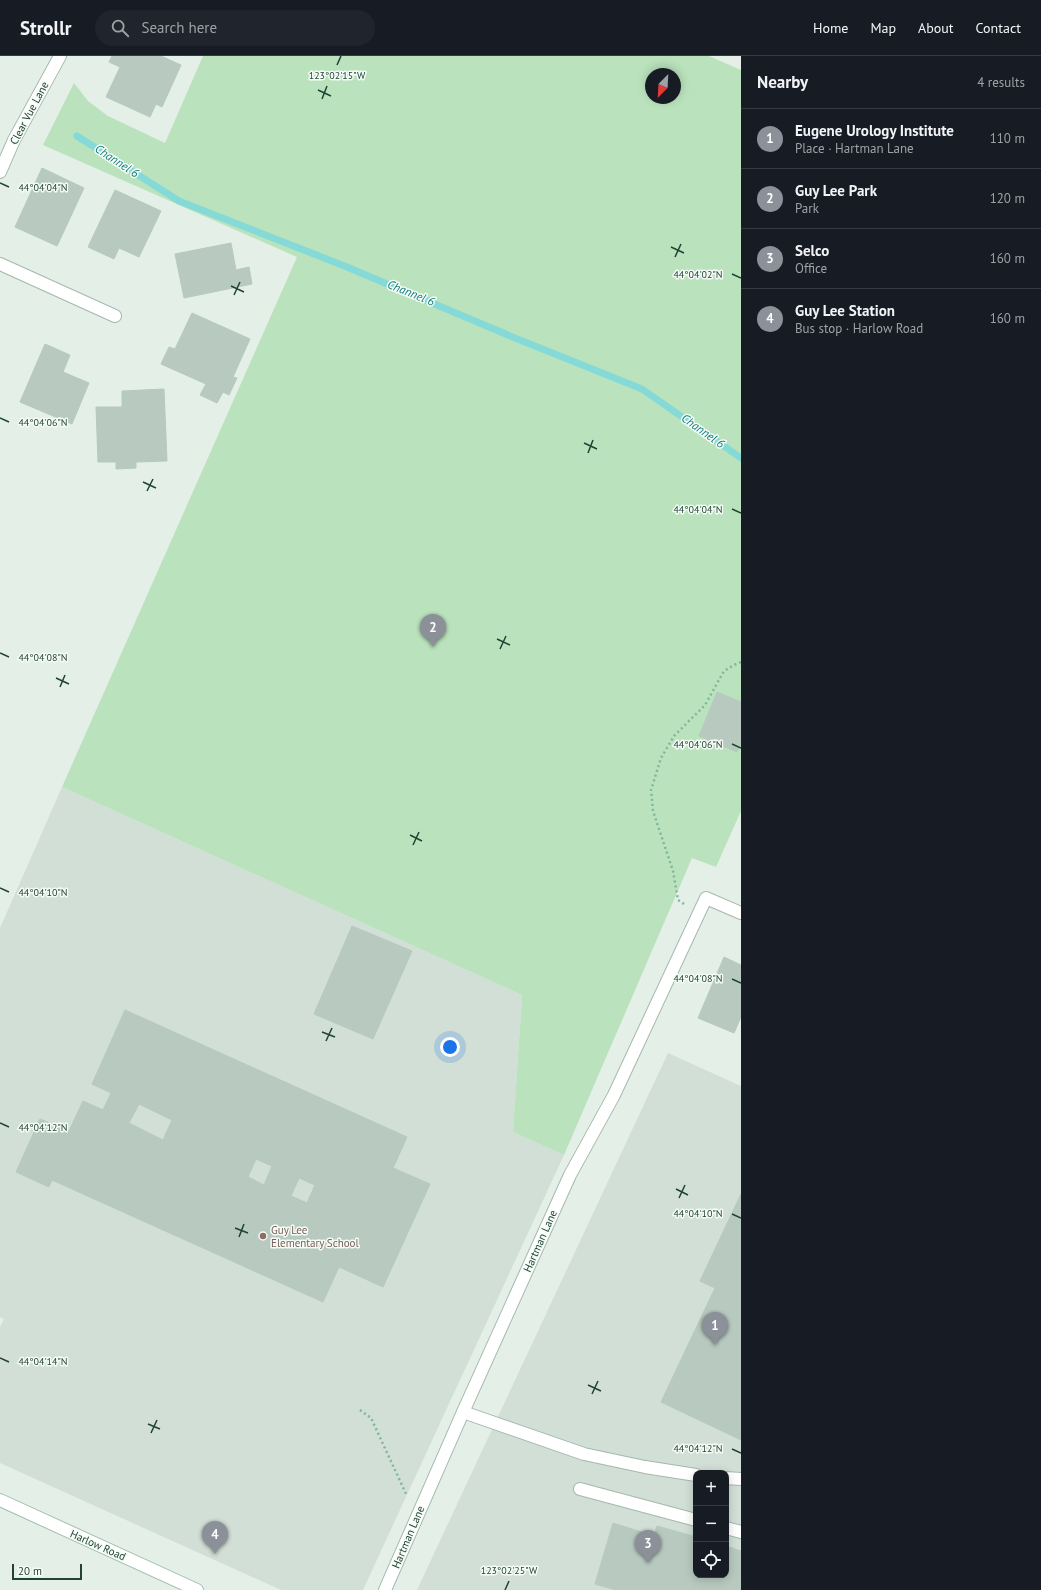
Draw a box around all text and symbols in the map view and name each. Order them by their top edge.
search box [95,10,375,46]
text: Strollr [20,16,71,40]
icon: search [109,17,131,39]
text: Search here [141,18,217,37]
text: Home [813,19,848,37]
text: Map [870,19,896,37]
text: About [918,19,954,37]
text: Contact [976,19,1021,37]
north arrow [645,68,681,104]
text: 123°02'15"W [309,69,366,82]
text: Nearby [757,71,808,93]
text: 4 results [977,74,1025,91]
street label: Clear Vue Lane [6,79,52,147]
text: Eugene Urology Institute [795,121,954,140]
text: 1 [766,130,774,147]
text: 110 m [990,130,1025,147]
text: Place · Hartman Lane [795,140,914,157]
water label: Channel 6 [92,141,142,180]
text: 44°04'04"N [18,181,68,194]
text: Guy Lee Park [795,181,877,200]
text: 2 [766,190,774,207]
text: 120 m [990,190,1025,207]
text: Park [795,200,819,217]
text: Selco [795,241,829,260]
text: 3 [766,250,774,267]
text: 160 m [990,250,1025,267]
text: Office [795,260,827,277]
text: 44°04'02"N [673,268,723,281]
water label: Channel 6 [385,276,437,309]
text: Guy Lee Station [795,301,895,320]
text: 4 [766,310,774,327]
text: 160 m [990,310,1025,327]
text: Bus stop · Harlow Road [795,320,923,337]
water label: Channel 6 [679,410,728,451]
text: 44°04'06"N [18,416,68,429]
text: 44°04'04"N [673,503,723,516]
pin: 2 [420,614,446,647]
text: 44°04'08"N [18,651,68,664]
text: 44°04'06"N [673,738,723,751]
text: 44°04'10"N [18,886,68,899]
text: 44°04'08"N [673,972,723,985]
your location [440,1037,460,1057]
text: 44°04'12"N [18,1121,68,1134]
street label: Hartman Lane [520,1207,560,1274]
text: 44°04'10"N [673,1207,723,1220]
place label: Guy Lee Elementary School [271,1223,359,1250]
marker: Guy Lee Elementary School [258,1231,268,1241]
pin: 1 [702,1312,728,1345]
text: 44°04'14"N [18,1355,68,1368]
text: 44°04'12"N [673,1442,723,1455]
map controls [693,1470,729,1578]
button: + [693,1470,729,1506]
street label: Hartman Lane [389,1503,428,1570]
button: − [693,1506,729,1542]
pin: 4 [202,1521,228,1554]
street label: Harlow Road [68,1526,128,1564]
pin: 3 [635,1530,661,1563]
button: locate [693,1542,729,1578]
scale bar [12,1562,82,1581]
text: 20 m [18,1564,42,1578]
text: 123°02'25"W [481,1564,538,1577]

